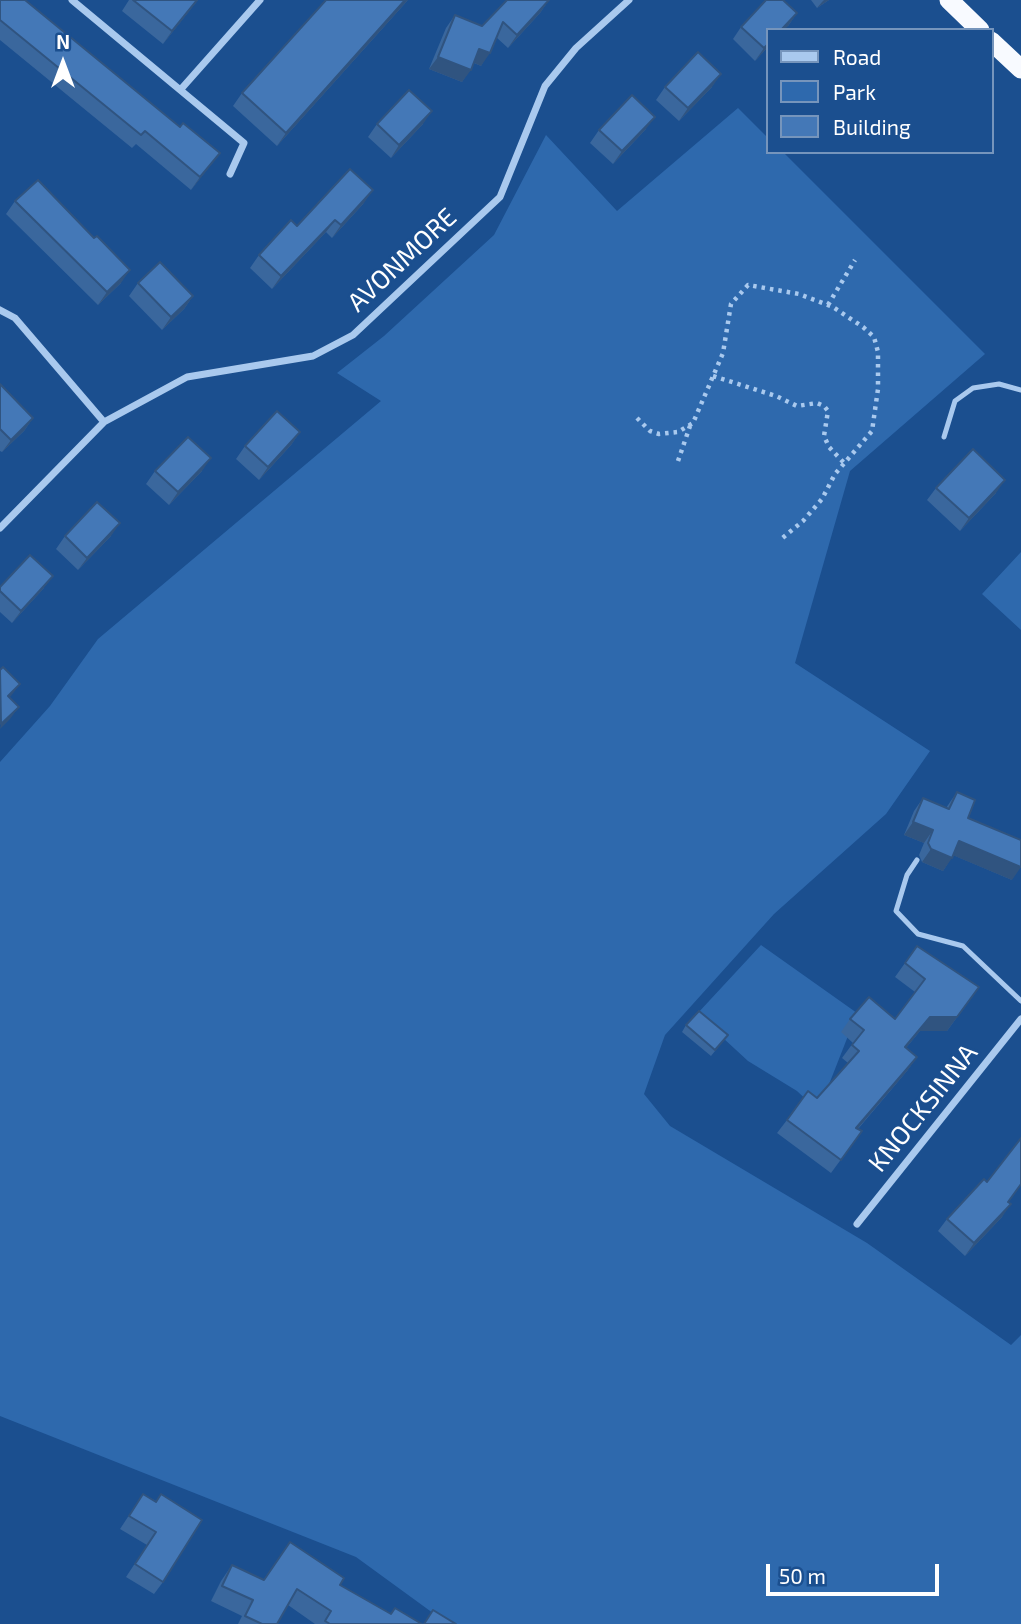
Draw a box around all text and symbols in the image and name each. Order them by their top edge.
north arrow [28,28,98,98]
legend [766,28,993,154]
text: N [56,30,70,53]
text: Road [833,44,881,69]
text: Park [833,79,876,104]
text: Building [833,114,911,139]
street label: AVONMORE [341,202,463,318]
street label: KNOCKSINNA [862,1038,984,1178]
scale bar [769,1550,942,1594]
text: 50 m [779,1563,826,1588]

